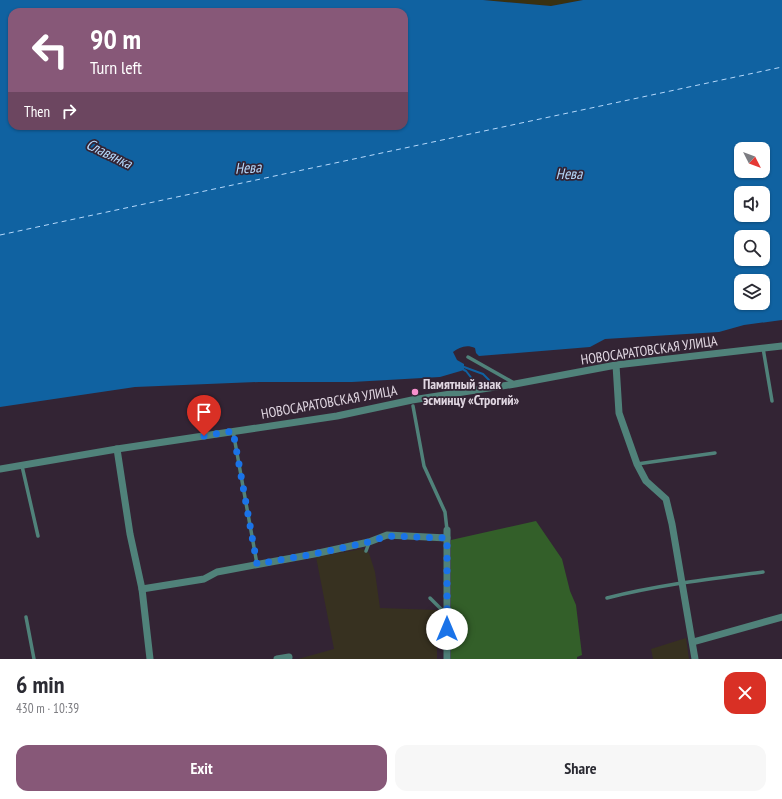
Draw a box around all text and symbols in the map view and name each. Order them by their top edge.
text: 90 m [90,20,141,57]
icon: left [24,24,76,76]
text: Turn left [90,56,142,79]
icon: right [58,100,80,122]
text: Then [24,102,50,121]
water label: Славянка [83,134,136,173]
north arrow [734,142,770,178]
map controls [734,142,770,310]
water label: Нева [234,157,263,178]
water label: Нева [556,164,583,183]
button: sound [734,186,770,222]
button: search [734,230,770,266]
button: layers [734,274,770,310]
street label: НОВОСАРАТОВСКАЯ УЛИЦА [580,331,719,369]
place label: Памятный знак эсминцу «Строгий» [423,375,519,409]
street label: НОВОСАРАТОВСКАЯ УЛИЦА [260,381,399,423]
marker: Памятный знак эсминцу «Строгий» [410,387,420,397]
pin [187,395,221,436]
icon: arrive [193,401,215,423]
position arrow [426,608,468,650]
text: 6 min [16,669,64,700]
button: close [724,672,766,714]
text: 430 m · 10:39 [16,700,79,717]
button: Exit [16,745,387,791]
button: Share [395,745,766,791]

